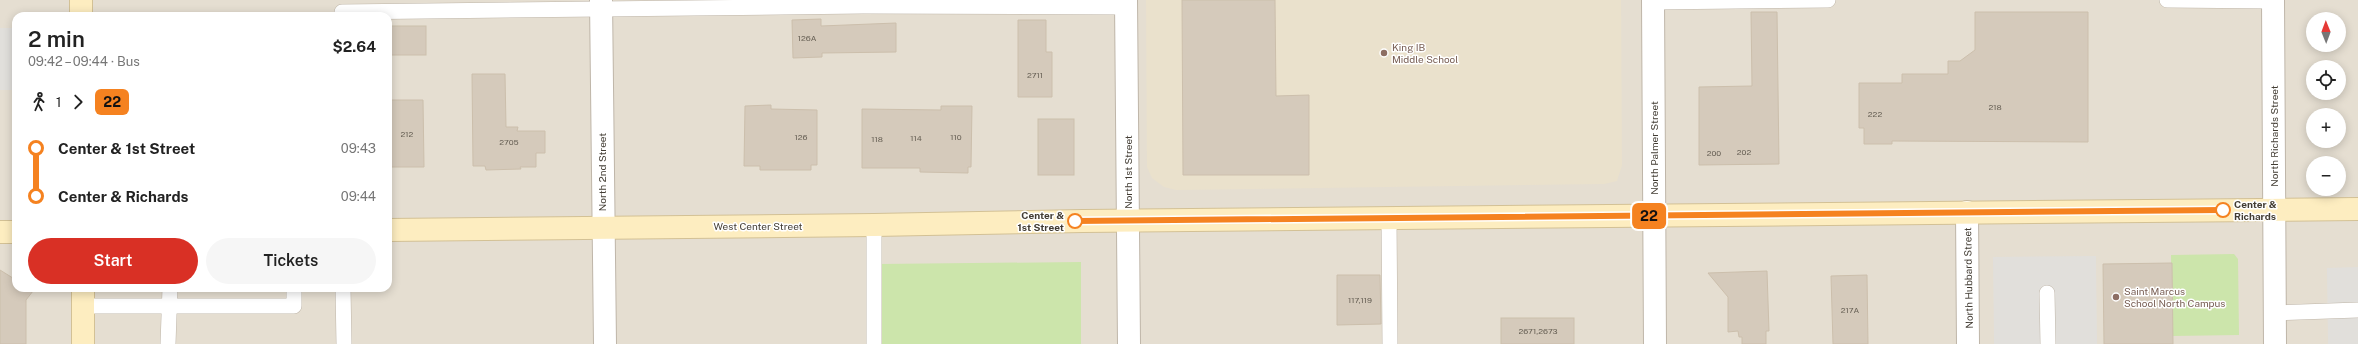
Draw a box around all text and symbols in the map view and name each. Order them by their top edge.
north arrow [2306,12,2346,52]
map controls [2306,12,2346,196]
text: 2 min [28,26,85,52]
house number: 126A [798,33,817,43]
text: $2.64 [333,38,376,55]
place label: King IB Middle School [1392,41,1458,65]
marker: King IB Middle School [1379,48,1389,58]
text: 09:42 – 09:44 · Bus [28,54,140,69]
button: locate [2306,60,2346,100]
house number: 2711 [1027,70,1043,80]
street label: North Richards Street [2268,85,2280,187]
icon: walk [28,91,50,113]
icon: forward [67,91,89,113]
text: 22 [103,94,121,110]
text: 1 [56,95,61,110]
street label: North Palmer Street [1648,101,1660,195]
house number: 218 [1988,102,2002,112]
button: + [2306,108,2346,148]
house number: 222 [1868,109,1882,119]
house number: 212 [401,129,414,139]
house number: 126 [794,132,808,142]
house number: 110 [950,132,962,142]
street label: North 2nd Street [596,133,608,211]
house number: 114 [910,133,922,143]
house number: 118 [871,134,883,144]
street label: North 1st Street [1122,135,1134,209]
house number: 2705 [499,137,519,147]
text: Center & 1st Street [58,140,195,157]
text: 09:43 [341,141,376,156]
house number: 202 [1737,147,1751,157]
house number: 200 [1707,148,1721,158]
button: − [2306,156,2346,196]
text: Center & Richards [58,188,189,205]
text: 09:44 [341,189,376,204]
place label: Center & Richards [2234,198,2277,222]
marker: Center & Richards [2215,202,2231,218]
line badge: 22 [1631,203,1667,229]
text: 22 [1640,208,1658,224]
place label: Center & 1st Street [1017,209,1064,233]
marker: Center & 1st Street [1067,213,1083,229]
street label: West Center Street [713,220,803,232]
street label: North Hubbard Street [1961,227,1975,329]
button: Start [28,238,198,284]
button: Tickets [206,238,376,284]
place label: Saint Marcus School North Campus [2124,285,2225,309]
marker: Saint Marcus School North Campus [2111,292,2121,302]
house number: 117,119 [1348,295,1372,305]
house number: 217A [1841,305,1860,315]
house number: 2671,2673 [1518,326,1558,336]

